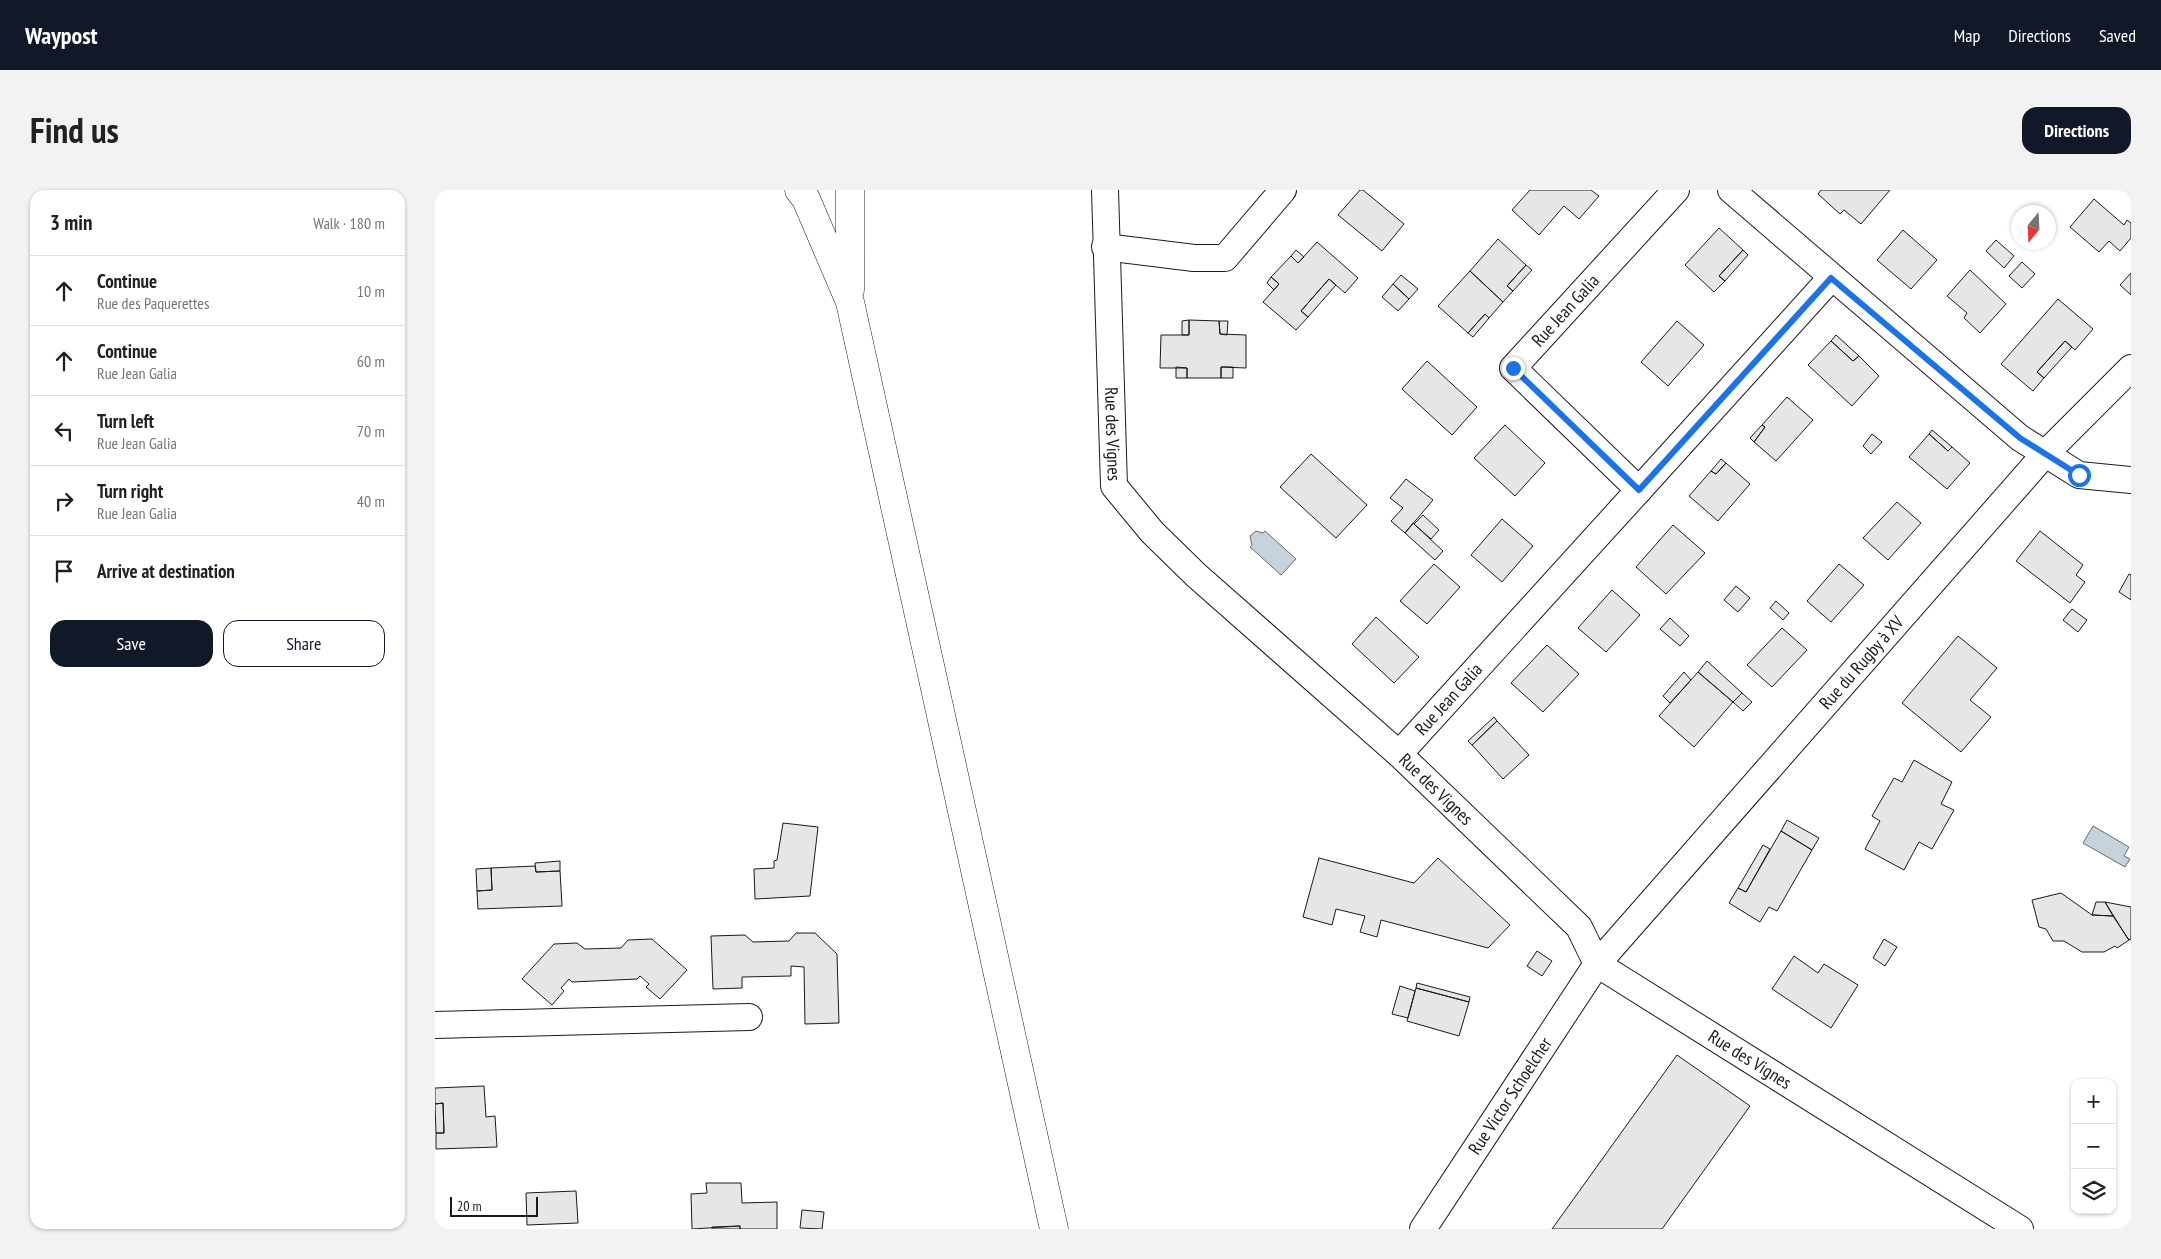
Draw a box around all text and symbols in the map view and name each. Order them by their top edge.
text: Waypost [25,20,98,51]
text: Map [1954,24,1980,47]
text: Directions [2008,24,2071,47]
text: Saved [2099,24,2136,47]
text: Find us [30,107,119,153]
button: Directions [2022,107,2131,154]
north arrow [2011,205,2056,250]
text: 3 min [50,209,92,236]
text: Walk · 180 m [313,213,385,233]
text: Continue [97,269,157,293]
street label: Rue Jean Galia [1526,269,1604,351]
icon: ahead [50,277,78,305]
text: 10 m [357,281,385,301]
text: Rue des Paquerettes [97,293,209,313]
text: Continue [97,339,157,363]
icon: ahead [50,347,78,375]
text: 60 m [357,351,385,371]
route end [1502,357,1525,380]
text: Rue Jean Galia [97,363,177,383]
street label: Rue des Vignes [1100,387,1126,481]
text: Turn left [97,409,154,433]
icon: left [50,417,78,445]
text: 70 m [357,421,385,441]
text: Rue Jean Galia [97,433,177,453]
route start [2068,464,2091,487]
text: Turn right [97,479,163,503]
icon: right [50,487,78,515]
text: 40 m [357,491,385,511]
text: Rue Jean Galia [97,503,177,523]
icon: arrive [50,557,78,585]
text: Arrive at destination [97,559,235,583]
street label: Rue du Rugby à XV [1814,610,1909,714]
button: Save [50,620,213,667]
button: Share [223,620,385,667]
street label: Rue Jean Galia [1410,658,1487,740]
street label: Rue des Vignes [1394,748,1478,830]
street label: Rue des Vignes [1704,1025,1796,1094]
street label: Rue Victor Schoelcher [1463,1033,1557,1159]
map controls [2071,1079,2116,1214]
button: + [2071,1079,2116,1124]
button: − [2071,1124,2116,1169]
button: layers [2071,1169,2116,1214]
scale bar [450,1194,537,1217]
text: 20 m [457,1197,482,1215]

